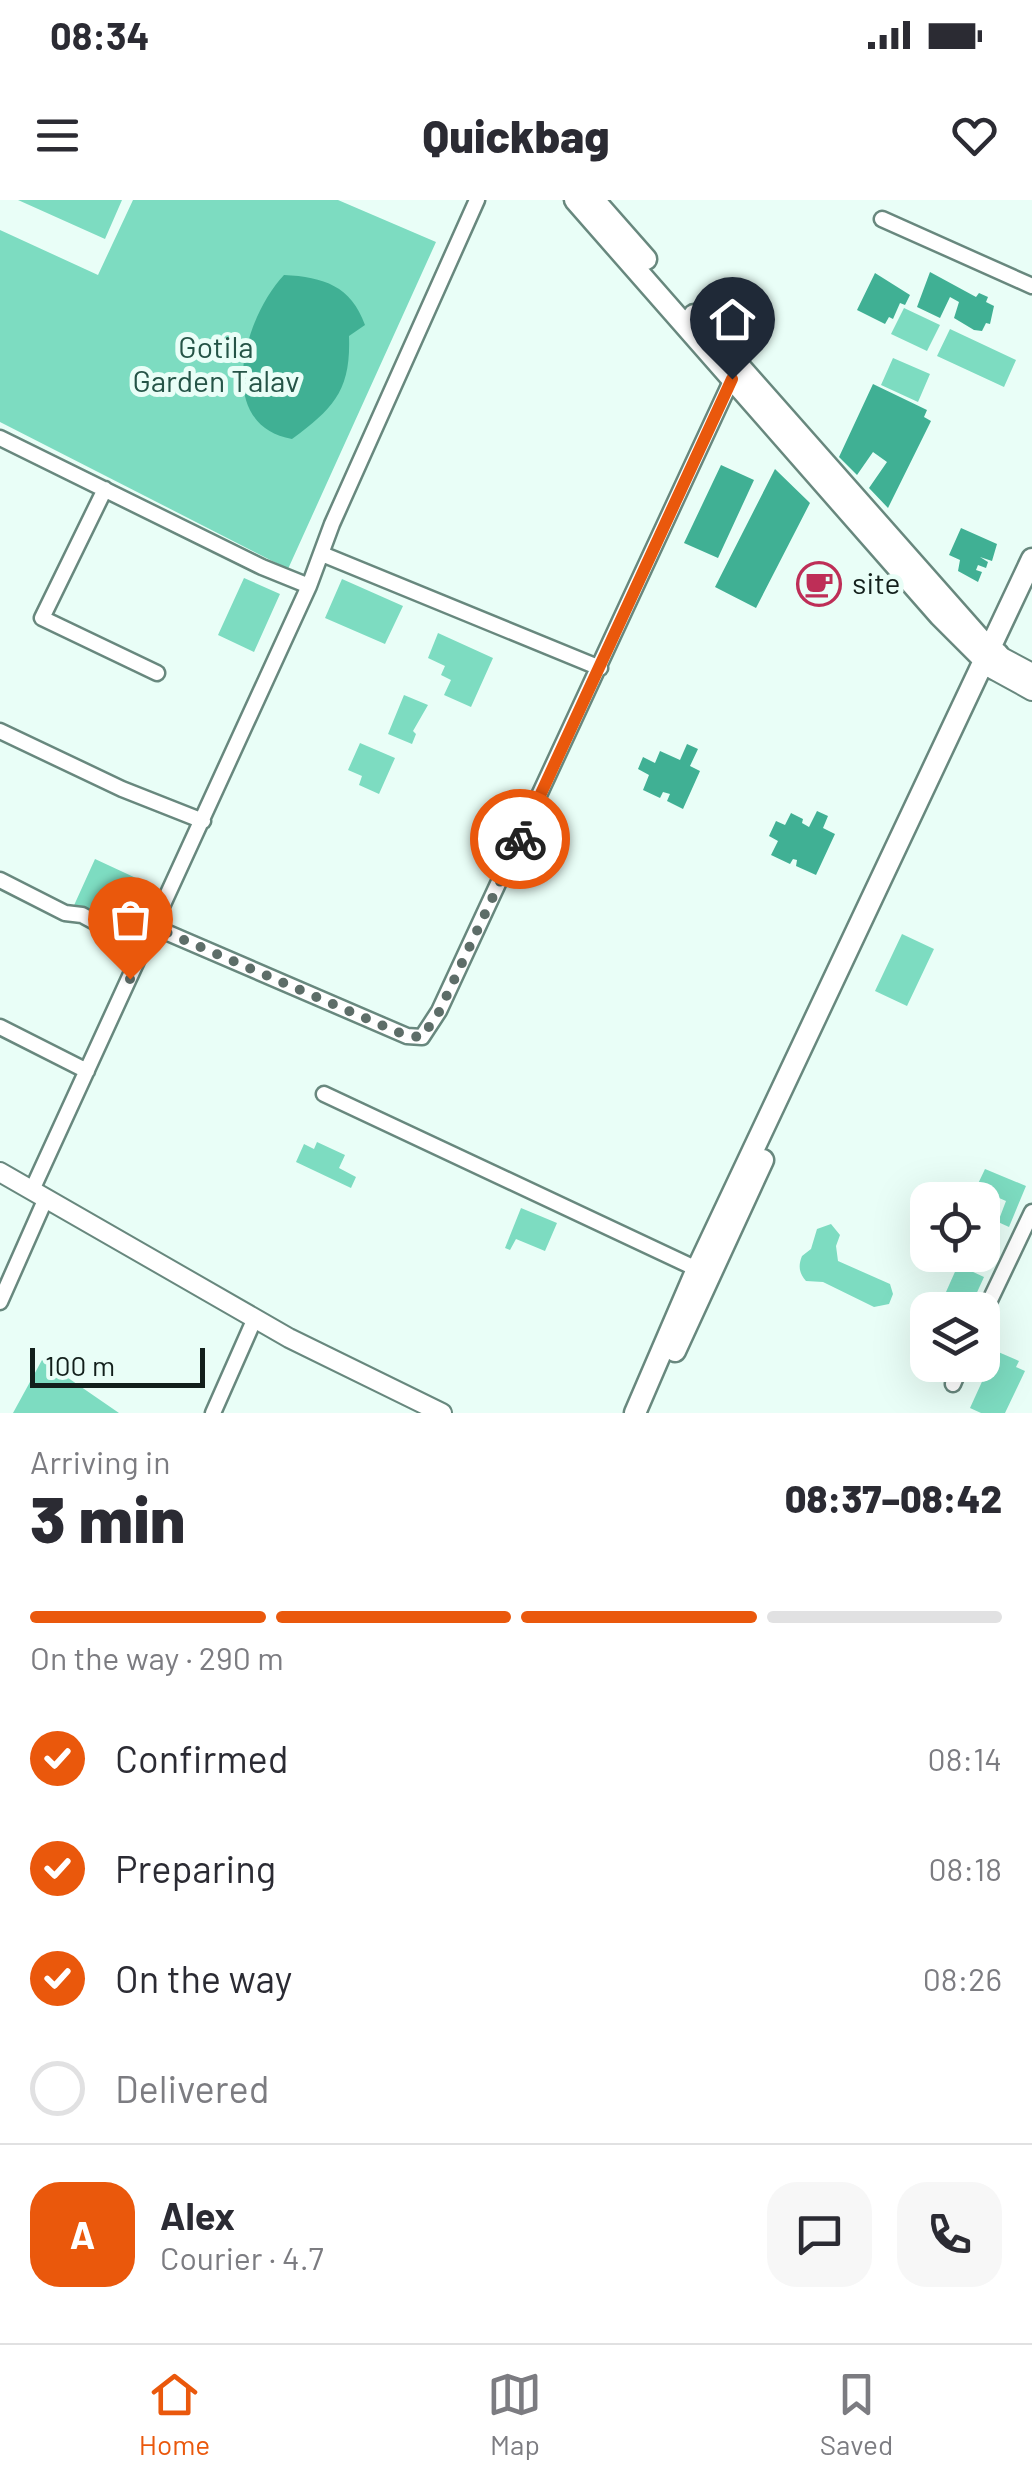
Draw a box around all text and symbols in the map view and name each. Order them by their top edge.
text: 08:34 [50,12,150,58]
icon: menu [30,108,85,163]
text: Quickbag [422,108,610,162]
icon: heart [947,108,1002,163]
pin [690,277,775,380]
icon: home [705,292,760,347]
park label: Gotila Garden Talav [132,328,300,398]
cafe icon: site [796,561,842,607]
place label: site [852,564,901,600]
courier [470,789,570,889]
icon: bike [493,812,548,867]
pin [88,877,173,980]
icon: bag [103,892,158,947]
map controls [910,1182,1000,1382]
button: locate [910,1182,1000,1272]
button: layers [910,1292,1000,1382]
scale bar [30,1343,205,1388]
text: 100 m [45,1348,115,1382]
text: Arriving in [30,1442,170,1480]
text: 08:37–08:42 [785,1475,1002,1521]
text: 3 min [30,1478,185,1556]
text: On the way · 290 m [30,1638,284,1676]
icon: check [30,1731,85,1786]
text: Confirmed [115,1735,288,1781]
text: 08:14 [928,1739,1002,1777]
icon: check [30,1841,85,1896]
text: Preparing [115,1845,276,1891]
text: 08:18 [929,1849,1002,1887]
icon: check [30,1951,85,2006]
text: On the way [115,1955,292,2001]
text: 08:26 [923,1959,1002,1997]
text: Delivered [115,2065,269,2111]
button: chat [767,2182,872,2287]
button: phone [897,2182,1002,2287]
text: Alex [160,2192,235,2238]
text: A [70,2211,95,2257]
text: Courier · 4.7 [160,2238,324,2276]
tab: Home [139,2367,210,2461]
tab: Map [487,2367,542,2461]
tab: Saved [820,2367,893,2461]

